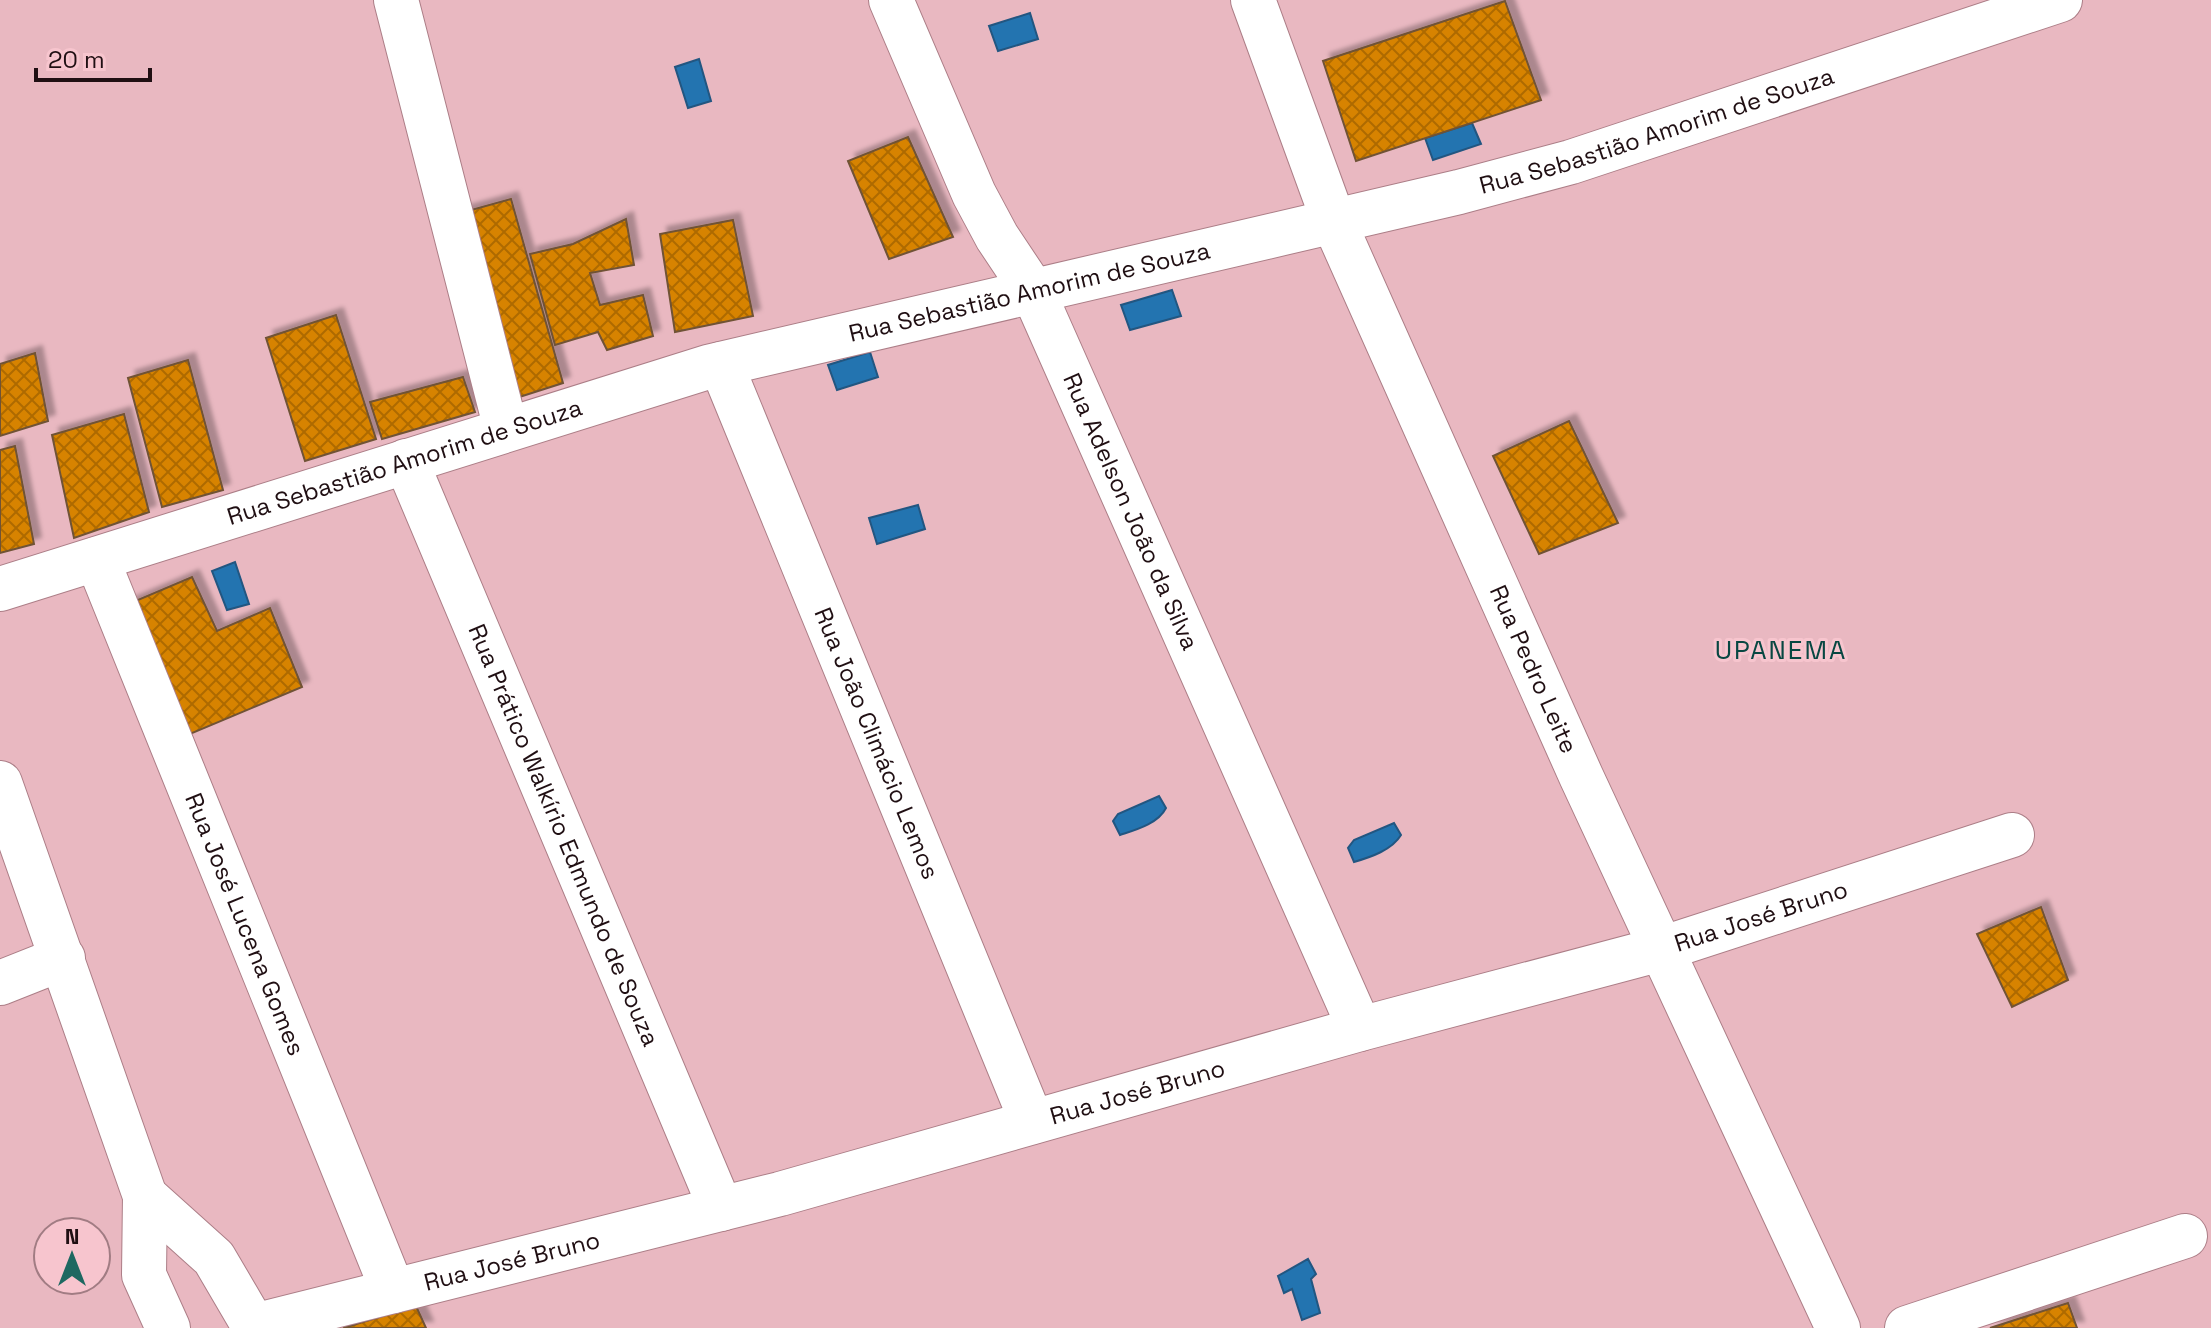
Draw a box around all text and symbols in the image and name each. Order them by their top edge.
scale bar [36,32,150,82]
text: 20 m [48,44,105,75]
street label: Rua Sebastião Amorim de Souza [1476,60,1838,201]
street label: Rua Sebastião Amorim de Souza [846,234,1213,349]
street label: Rua Adelson João da Silva [1056,368,1206,655]
street label: Rua Sebastião Amorim de Souza [223,391,586,532]
street label: Rua Pedro Leite [1483,580,1585,758]
street label: Rua João Climácio Lemos [808,603,947,884]
street label: Rua Prático Walkírio Edmundo de Souza [461,619,667,1051]
district label: UPANEMA [1715,633,1847,667]
street label: Rua José Lucena Gomes [178,788,312,1060]
street label: Rua José Bruno [1670,873,1852,959]
street label: Rua José Bruno [1046,1052,1228,1131]
north arrow [32,1216,112,1296]
text: N [65,1222,79,1250]
street label: Rua José Bruno [421,1224,603,1298]

